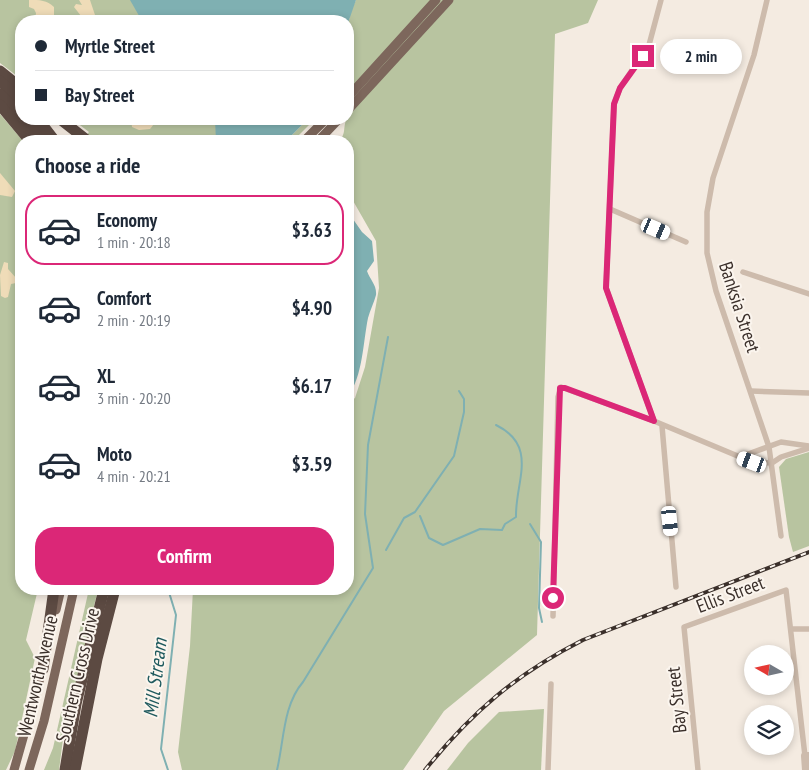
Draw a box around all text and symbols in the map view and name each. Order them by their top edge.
text: Myrtle Street [65,34,155,58]
callout: 2 min [660,38,743,74]
route end [632,45,654,67]
text: 2 min [685,46,717,66]
text: Bay Street [65,83,134,107]
text: Choose a ride [35,151,140,179]
icon: car [37,208,82,253]
text: Economy [97,208,157,232]
car [639,216,672,242]
text: $3.63 [292,218,332,242]
text: 1 min · 20:18 [97,232,171,252]
street label: Banksia Street [714,259,766,356]
icon: car [37,286,82,331]
text: Comfort [97,286,151,310]
text: $4.90 [292,296,332,320]
text: 2 min · 20:19 [97,310,171,330]
icon: car [37,364,82,409]
text: XL [97,364,115,388]
text: $6.17 [292,374,332,398]
text: 3 min · 20:20 [97,388,171,408]
icon: car [37,442,82,487]
text: Moto [97,442,132,466]
car [735,450,768,474]
text: $3.59 [292,452,332,476]
text: 4 min · 20:21 [97,466,171,486]
car [660,505,679,537]
button: Confirm [35,527,334,585]
street label: Ellis Street [693,570,768,618]
route start [542,587,564,609]
street label: Southern Cross Drive [50,605,104,744]
street label: Wentworth Avenue [11,613,63,739]
water label: Mill Stream [137,636,173,719]
north arrow [744,645,794,695]
map controls [744,645,794,755]
street label: Bay Street [661,665,691,734]
button: layers [744,705,794,755]

